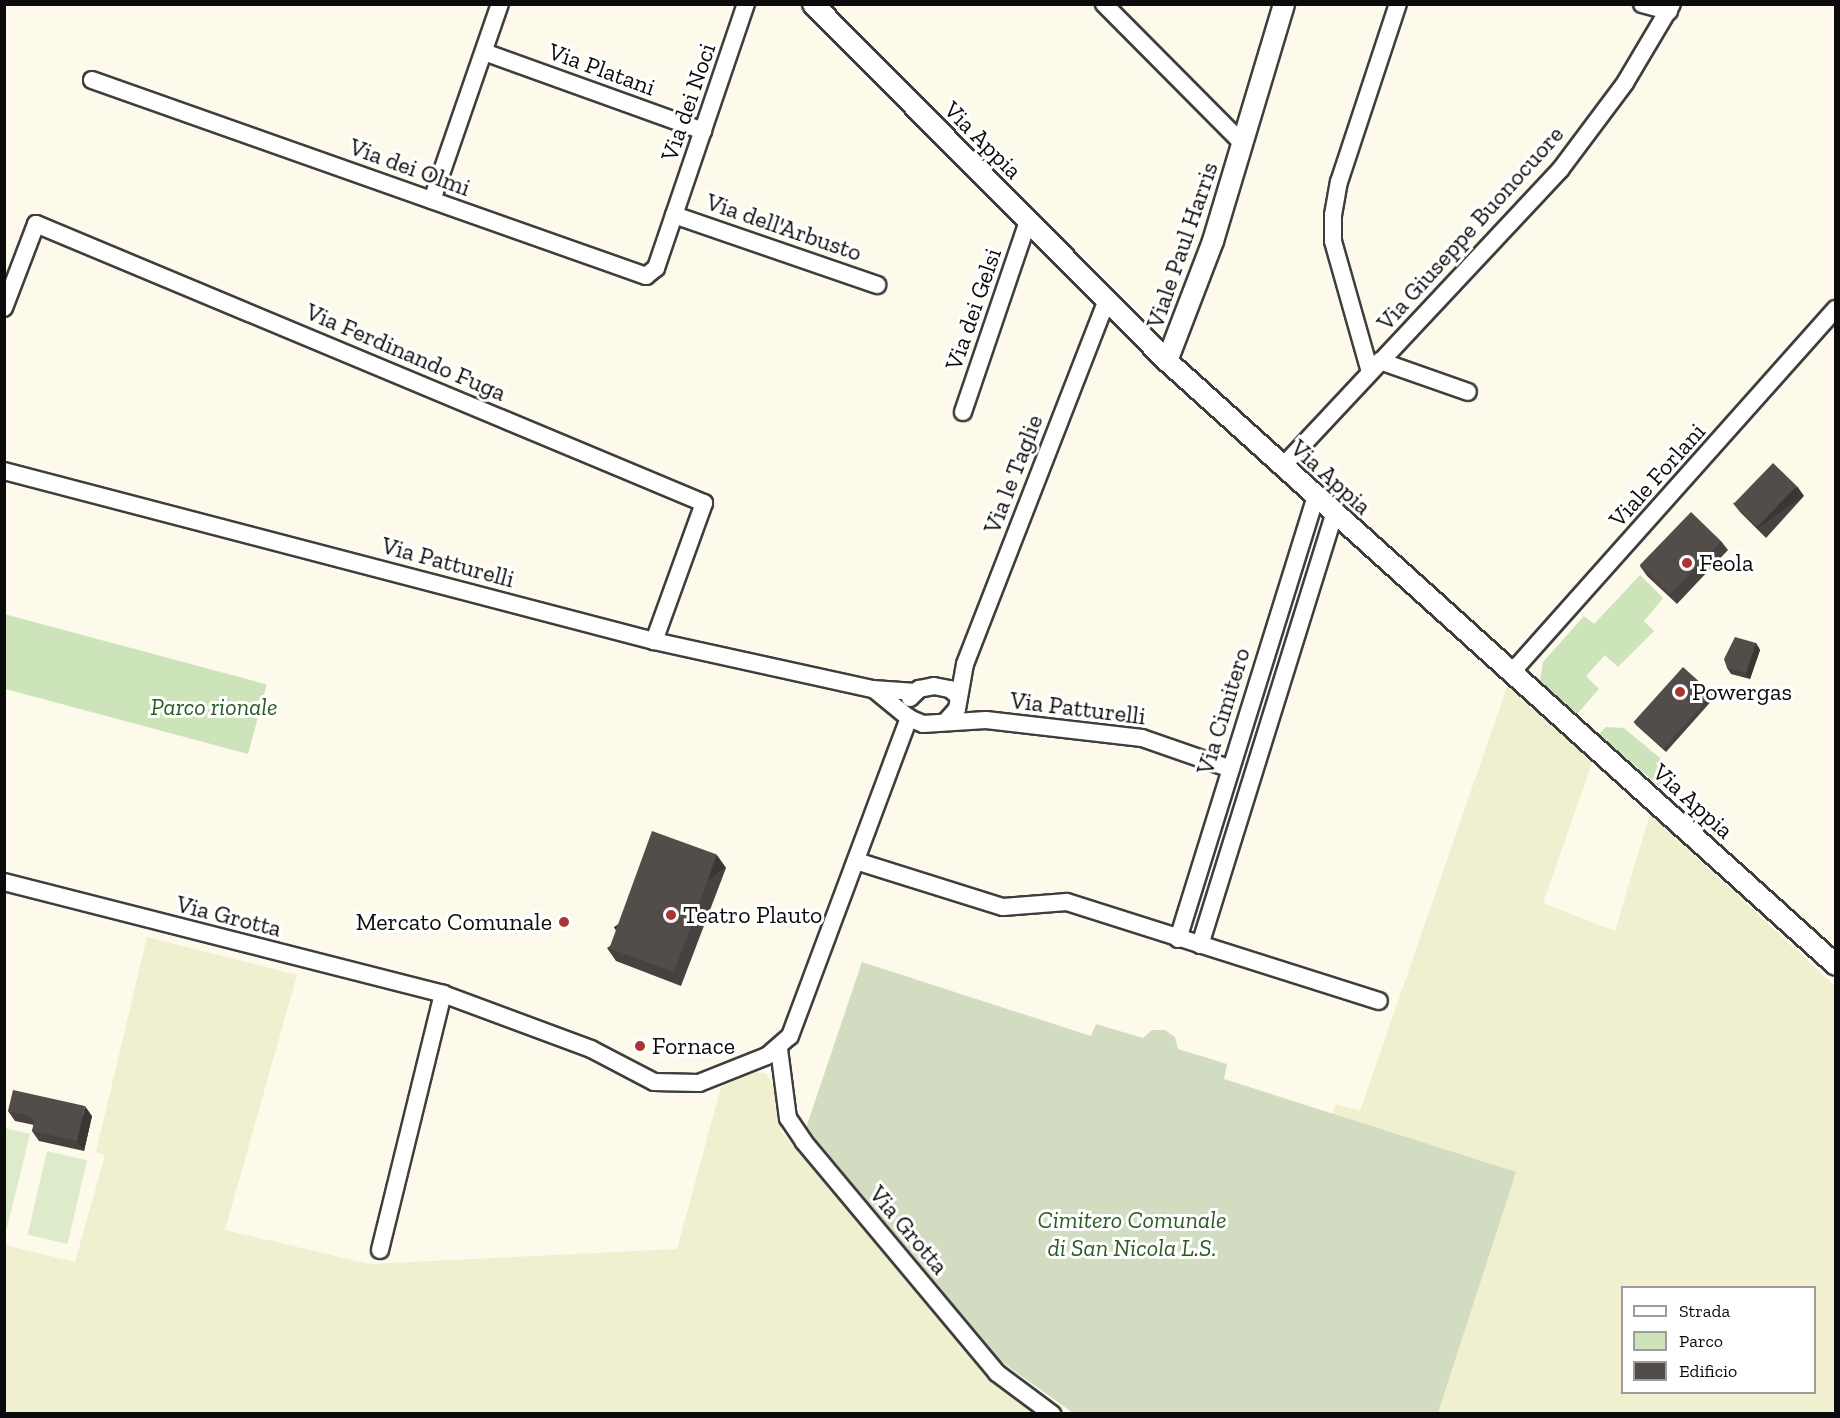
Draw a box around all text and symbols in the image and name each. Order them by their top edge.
street label: Via Platani [545,36,659,102]
street label: Via dei Noci [654,39,722,165]
street label: Via Appia [938,95,1028,185]
street label: Via Giuseppe Buonocuore [1371,120,1569,336]
street label: Via dei Olmi [346,132,474,202]
street label: Viale Paul Harris [1140,158,1224,332]
street label: Via dell'Arbusto [702,187,866,267]
street label: Via dei Gelsi [939,244,1007,374]
street label: Via Ferdinando Fuga [302,297,510,407]
street label: Via le Taglie [977,410,1049,538]
street label: Viale Forlani [1603,417,1711,533]
street label: Via Appia [1285,433,1377,521]
street label: Via Patturelli [379,530,517,594]
place label: Feola [1699,549,1753,577]
marker: Feola [1680,556,1694,570]
street label: Via Cimitero [1190,644,1256,778]
place label: Powergas [1692,678,1792,706]
street label: Via Patturelli [1009,685,1147,731]
marker: Powergas [1673,685,1687,699]
park label: Parco rionale [150,693,278,721]
street label: Via Appia [1647,757,1739,845]
street label: Via Grotta [174,889,284,943]
place label: Teatro Plauto [683,901,822,929]
place label: Mercato Comunale [356,908,552,936]
marker: Teatro Plauto [664,908,678,922]
marker: Mercato Comunale [557,915,571,929]
place label: Fornace [652,1032,735,1060]
marker: Fornace [633,1039,647,1053]
street label: Via Grotta [864,1180,954,1280]
park label: Cimitero Comunale di San Nicola L.S. [1038,1206,1226,1262]
legend [1621,1286,1816,1394]
text: Strada [1679,1300,1730,1322]
text: Parco [1679,1330,1723,1352]
text: Edificio [1679,1360,1737,1382]

